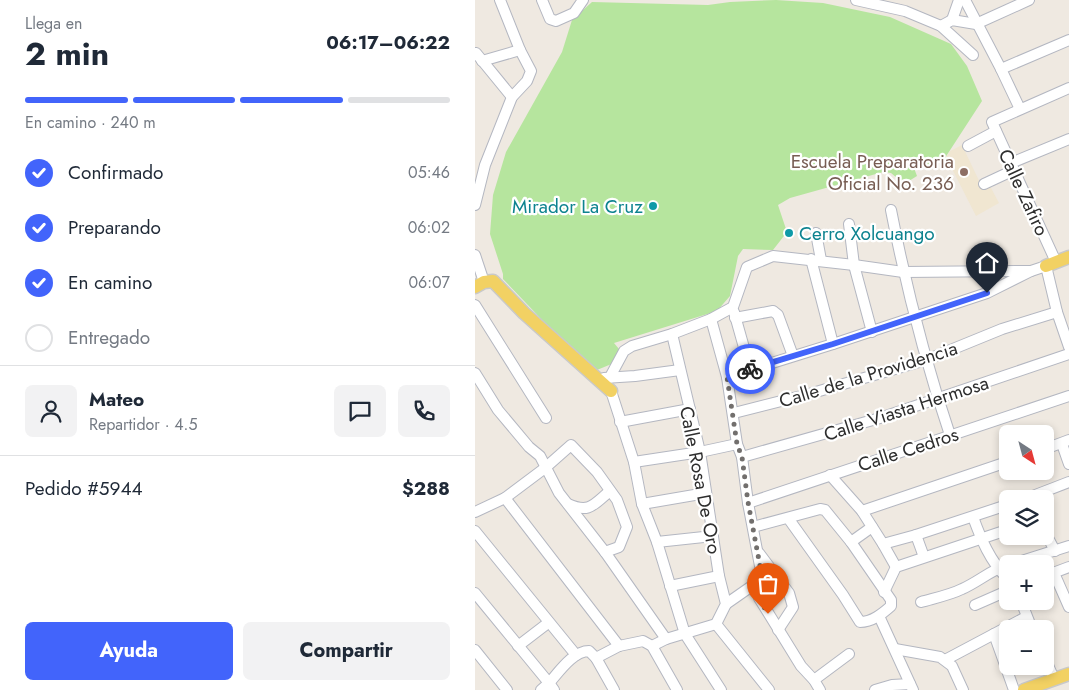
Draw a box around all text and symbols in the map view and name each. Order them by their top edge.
text: Llega en [25,12,82,35]
text: 06:17–06:22 [326,29,450,56]
text: 2 min [25,31,109,77]
text: En camino · 240 m [25,111,156,134]
street label: Calle Zafiro [992,144,1055,240]
place label: Escuela Preparatoria Oficial No. 236 [791,148,954,197]
icon: check [25,159,53,187]
text: Confirmado [68,159,163,186]
text: 05:46 [408,161,450,184]
marker: Escuela Preparatoria Oficial No. 236 [958,166,970,178]
place label: Mirador La Cruz [512,193,643,220]
marker: Mirador La Cruz [647,200,659,212]
icon: check [25,214,53,242]
text: Preparando [68,214,161,241]
text: 06:02 [408,216,450,239]
place label: Cerro Xolcuango [799,220,935,247]
marker: Cerro Xolcuango [783,227,795,239]
pin [966,242,1008,293]
icon: home [973,249,1001,277]
icon: check [25,269,53,297]
text: En camino [68,269,152,296]
text: 06:07 [408,271,450,294]
text: Entregado [68,324,150,351]
street label: Calle de la Providencia [776,334,961,414]
courier [725,344,775,394]
icon: bike [736,355,764,383]
street label: Calle Viasta Hermosa [820,369,992,448]
button: person [25,385,77,437]
button: chat [334,385,386,437]
button: phone [398,385,450,437]
text: Mateo [89,386,144,413]
street label: Calle Rosa De Oro [673,404,728,556]
text: Repartidor · 4.5 [89,413,197,436]
street label: Calle Cedros [854,420,962,478]
north arrow [999,425,1054,480]
map controls [999,425,1054,675]
text: Pedido #5944 [25,475,143,502]
text: $288 [402,475,450,502]
button: layers [999,490,1054,545]
button: + [999,555,1054,610]
pin [747,563,789,614]
icon: bag [754,570,782,598]
button: − [999,620,1054,675]
button: Ayuda [25,622,233,680]
button: Compartir [243,622,450,680]

